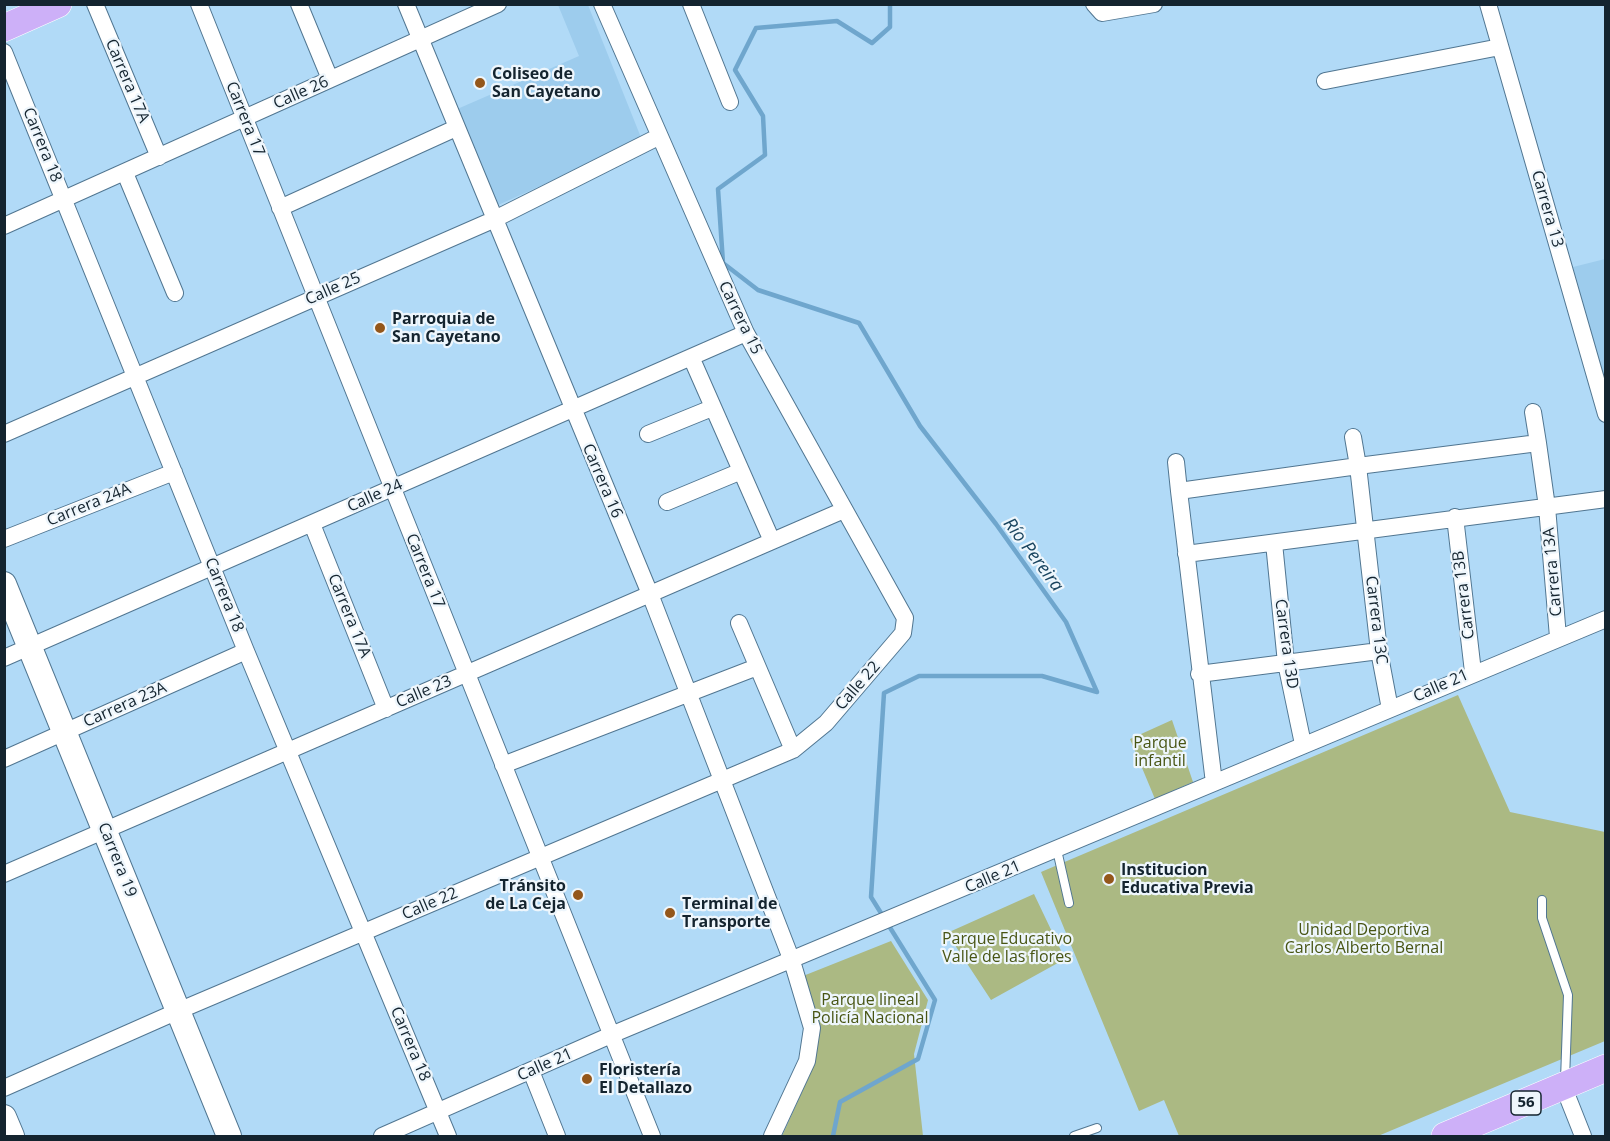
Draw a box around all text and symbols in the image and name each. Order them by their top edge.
street label: Carrera 17A [101,36,153,126]
place label: Coliseo de San Cayetano [492,64,601,102]
street label: Calle 26 [270,72,332,114]
marker: Coliseo de San Cayetano [473,76,487,90]
street label: Carrera 17 [221,79,269,159]
street label: Carrera 18 [18,105,66,185]
street label: Carrera 13 [1527,168,1567,250]
street label: Calle 25 [302,268,364,310]
street label: Carrera 15 [714,278,766,358]
place label: Parroquia de San Cayetano [392,309,501,347]
marker: Parroquia de San Cayetano [373,321,387,335]
street label: Carrera 16 [578,441,626,521]
street label: Calle 24 [344,475,406,517]
street label: Carrera 24A [44,479,134,531]
water label: Río Pereira [998,514,1068,596]
street label: Carrera 13A [1540,527,1566,617]
street label: Carrera 17 [401,531,449,611]
street label: Carrera 13B [1449,550,1479,640]
street label: Carrera 18 [200,555,248,635]
street label: Carrera 17A [323,571,375,661]
street label: Carrera 13C [1361,575,1391,665]
street label: Carrera 13D [1270,598,1302,690]
street label: Calle 22 [832,658,884,714]
street label: Calle 21 [1410,665,1472,707]
street label: Calle 23 [393,672,455,712]
street label: Carrera 23A [80,678,170,732]
park label: Parque infantil [1133,733,1187,771]
street label: Carrera 19 [93,820,141,900]
street label: Calle 21 [962,857,1024,897]
place label: Institucion Educativa Previa [1121,860,1254,898]
marker: Institucion Educativa Previa [1102,872,1116,886]
place label: Tránsito de La Ceja [485,876,566,914]
street label: Calle 22 [399,884,461,924]
marker: Tránsito de La Ceja [571,888,585,902]
place label: Terminal de Transporte [682,894,777,932]
marker: Terminal de Transporte [663,906,677,920]
park label: Unidad Deportiva Carlos Alberto Bernal [1285,920,1443,958]
park label: Parque Educativo Valle de las flores [942,929,1072,967]
park label: Parque lineal Policía Nacional [811,990,929,1028]
street label: Carrera 18 [386,1004,434,1084]
street label: Calle 21 [514,1044,576,1086]
place label: Floristería El Detallazo [599,1060,692,1098]
marker: Floristería El Detallazo [580,1072,594,1086]
road number: 56 [1511,1091,1541,1115]

